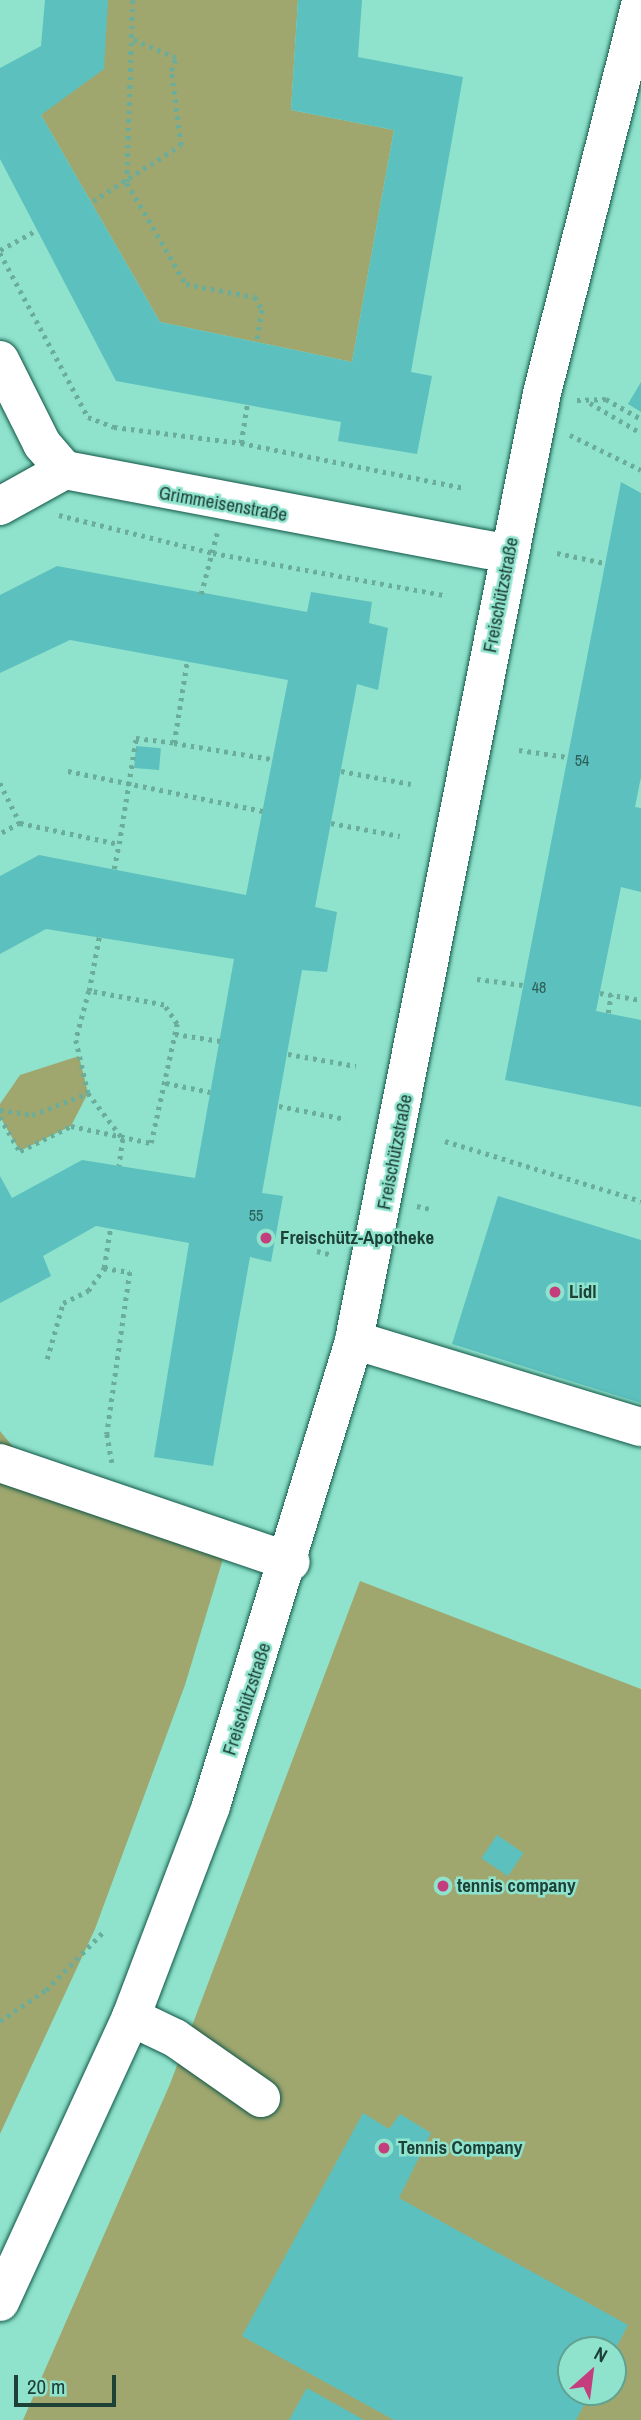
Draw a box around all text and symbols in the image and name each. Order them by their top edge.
street label: Grimmeisenstraße [157,481,289,527]
street label: Freischützstraße [479,535,523,655]
house number: 54 [575,750,589,770]
house number: 48 [532,977,546,997]
street label: Freischützstraße [373,1092,417,1212]
house number: 55 [249,1205,263,1225]
place label: Freischütz-Apotheke [280,1227,434,1249]
marker: Freischütz-Apotheke [258,1230,274,1246]
place label: Lidl [569,1281,597,1303]
marker: Lidl [547,1284,563,1300]
street label: Freischützstraße [218,1640,276,1758]
place label: tennis company [457,1875,576,1897]
marker: tennis company [435,1878,451,1894]
place label: Tennis Company [398,2137,522,2159]
marker: Tennis Company [376,2140,392,2156]
north arrow [557,2336,627,2406]
text: N [590,2340,612,2368]
scale bar [18,2360,119,2404]
text: 20 m [27,2372,65,2401]

